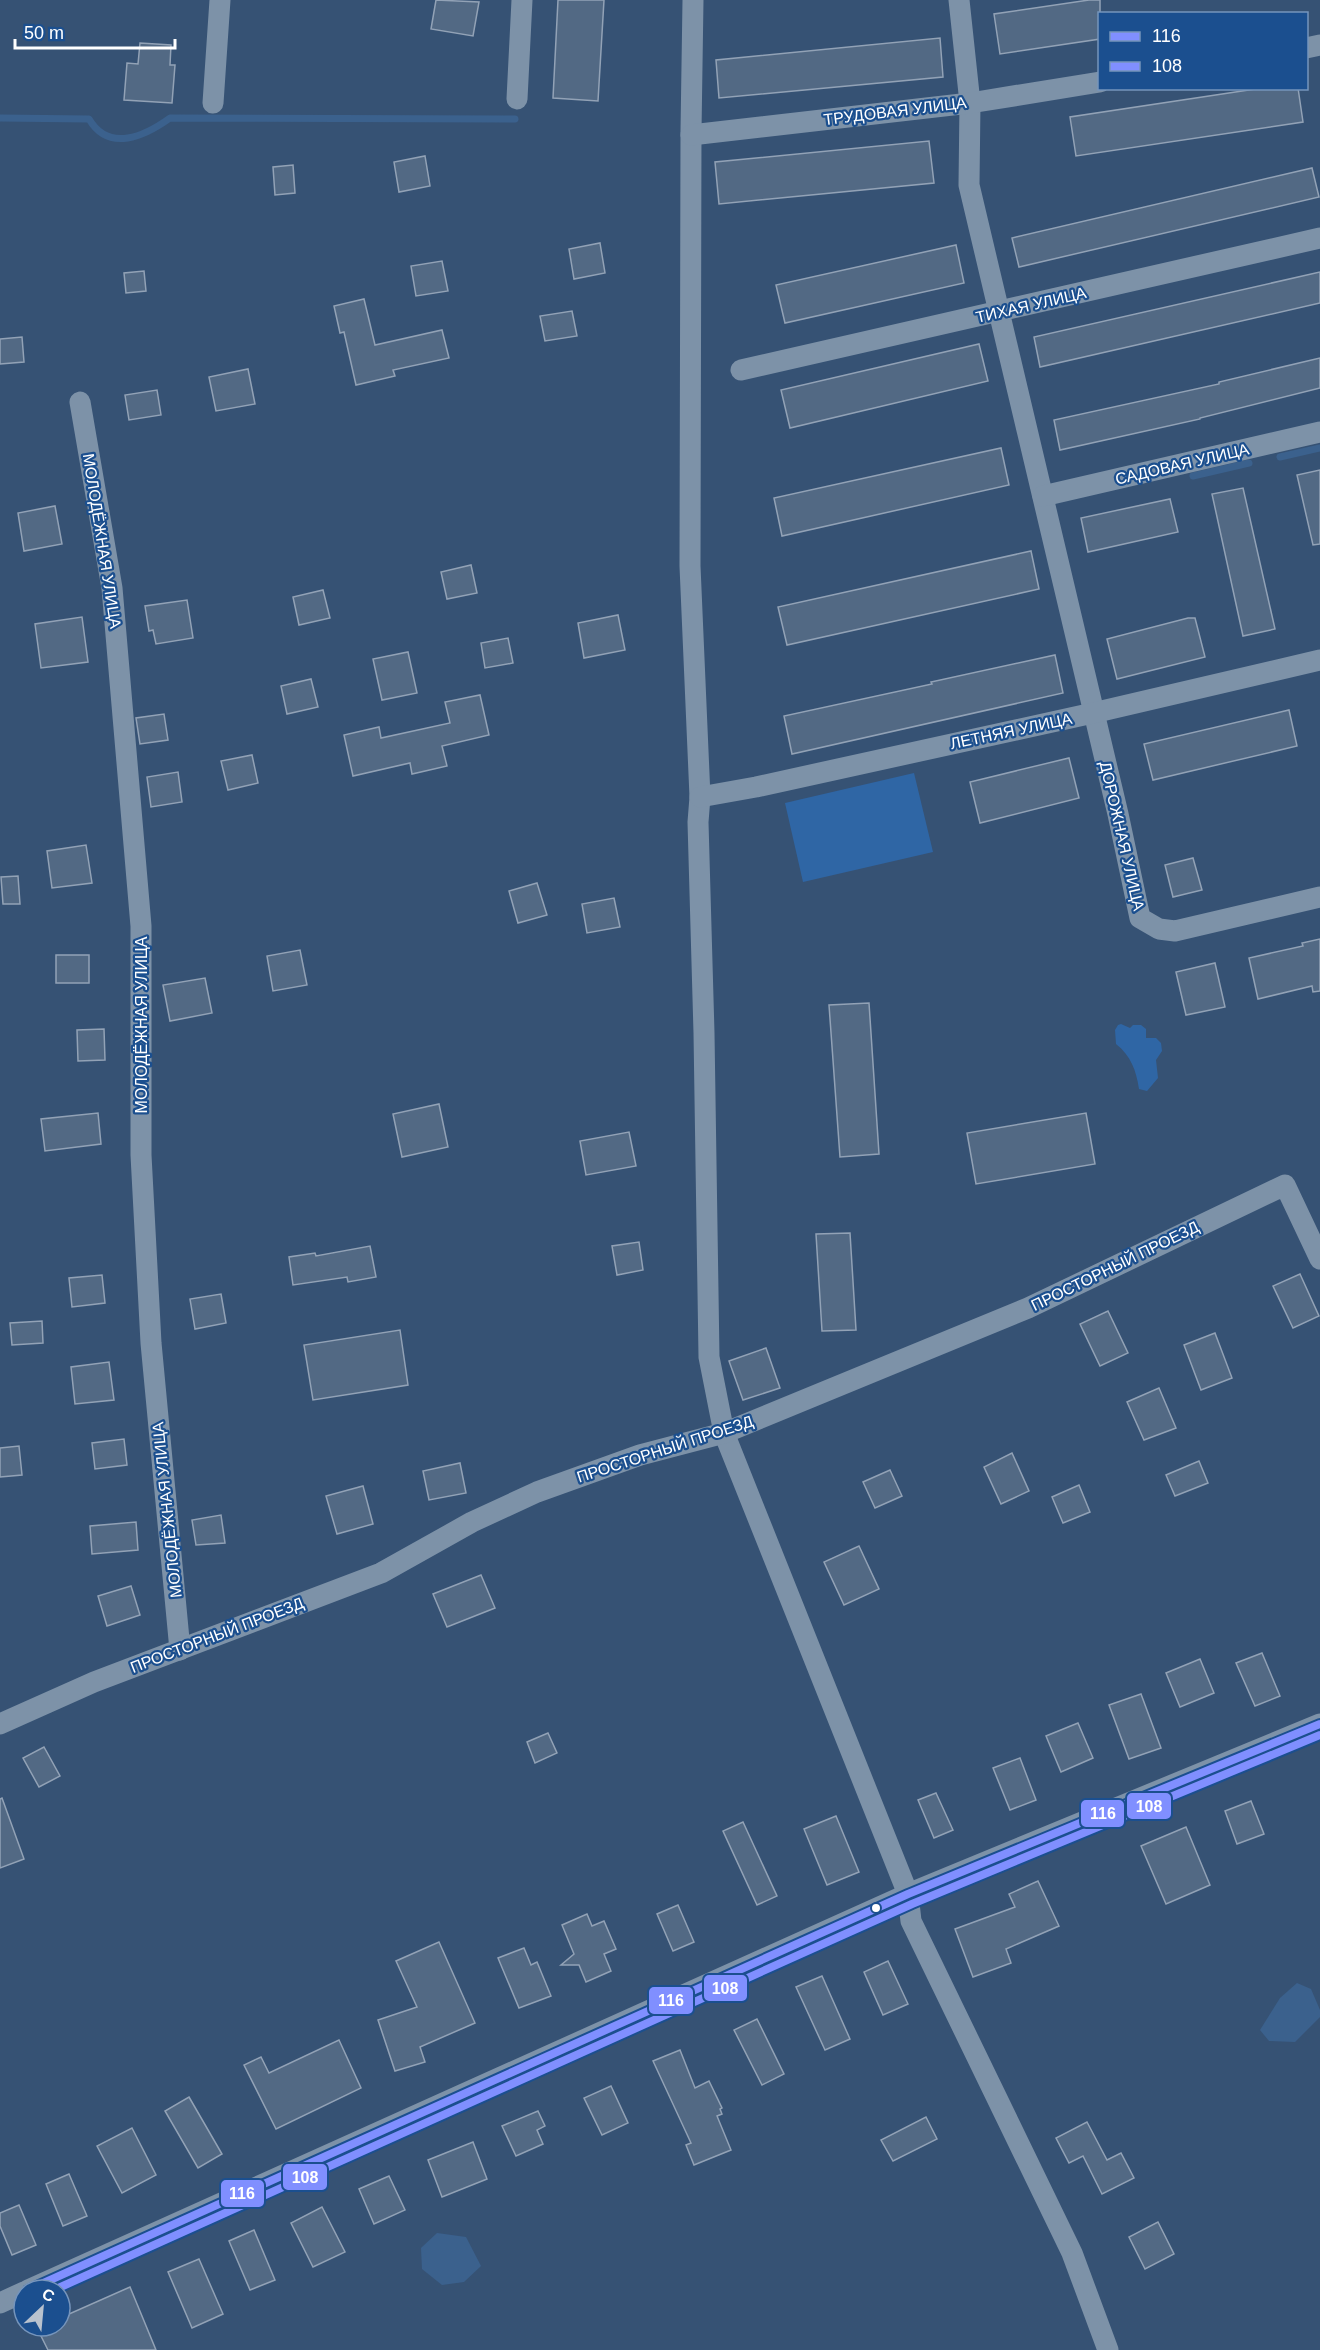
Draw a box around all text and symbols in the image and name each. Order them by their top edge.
scale bar [15,12,176,50]
legend [1098,12,1308,90]
text: 50 m [24,23,64,43]
text: 116 [1152,26,1181,46]
text: 108 [1152,56,1182,76]
street label: ТРУДОВАЯ УЛИЦА [823,94,968,128]
street label: ТИХАЯ УЛИЦА [974,284,1088,326]
street label: САДОВАЯ УЛИЦА [1114,440,1251,488]
street label: МОЛОДЁЖНАЯ УЛИЦА [80,452,124,630]
street label: ЛЕТНЯЯ УЛИЦА [948,710,1074,752]
street label: ДОРОЖНАЯ УЛИЦА [1097,760,1148,913]
street label: МОЛОДЁЖНАЯ УЛИЦА [133,936,150,1113]
street label: ПРОСТОРНЫЙ ПРОЕЗД [1028,1217,1202,1314]
street label: ПРОСТОРНЫЙ ПРОЕЗД [574,1411,755,1486]
street label: МОЛОДЁЖНАЯ УЛИЦА [149,1421,185,1599]
street label: ПРОСТОРНЫЙ ПРОЕЗД [128,1593,306,1676]
line badge: 108 [1126,1792,1172,1820]
text: 108 [1136,1798,1162,1815]
line badge: 116 [1080,1799,1125,1828]
text: 116 [1090,1805,1116,1822]
unlabelled marker [870,1902,882,1914]
line badge: 108 [703,1974,748,2002]
text: 108 [712,1980,738,1997]
line badge: 116 [648,1986,694,2015]
text: 116 [658,1992,684,2009]
line badge: 108 [282,2163,328,2191]
text: 108 [292,2169,318,2186]
line badge: 116 [220,2179,265,2208]
text: 116 [229,2185,255,2202]
north arrow [12,2278,72,2338]
text: С [39,2285,58,2305]

